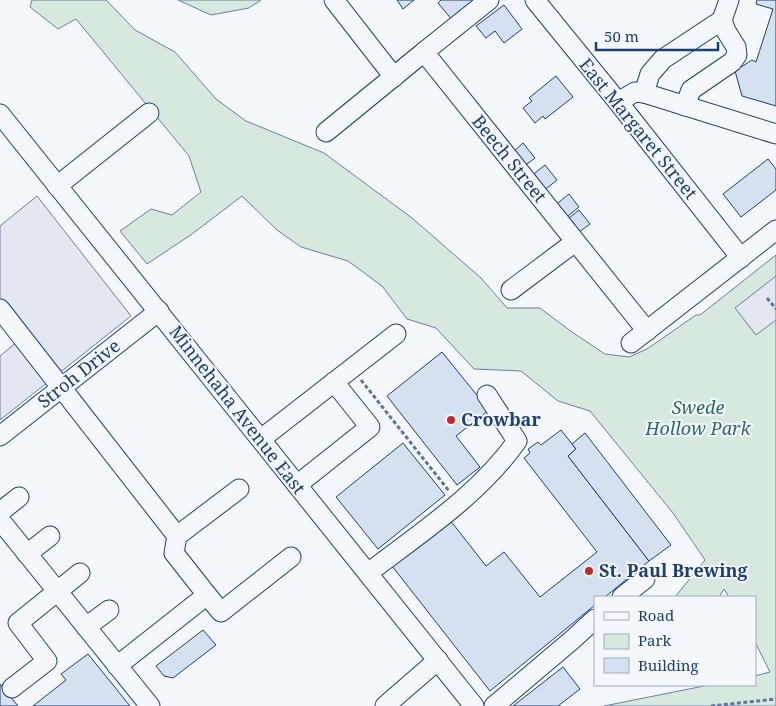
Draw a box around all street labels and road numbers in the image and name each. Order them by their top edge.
street label: East Margaret Street [574,53,703,204]
street label: Beech Street [467,110,553,207]
street label: Minnehaha Avenue East [164,320,311,499]
street label: Stroh Drive [32,333,125,413]

